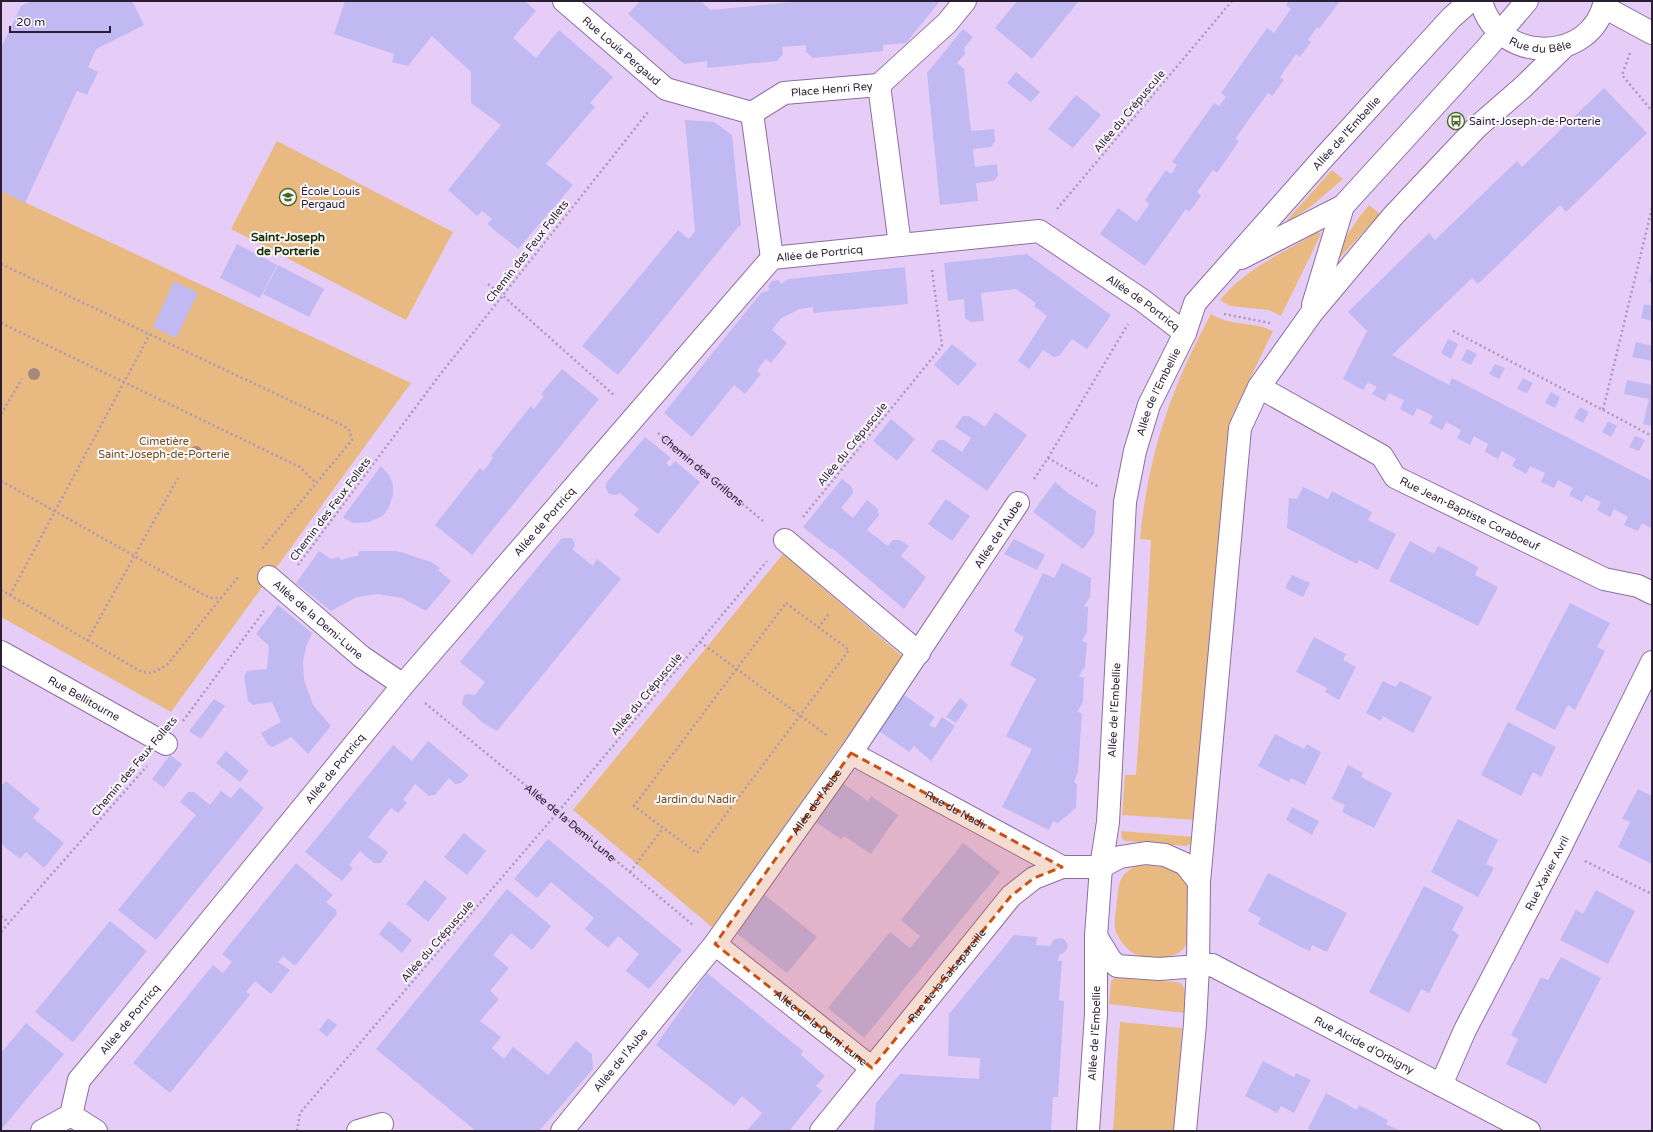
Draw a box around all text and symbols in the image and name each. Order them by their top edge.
scale bar [10,8,110,34]
street label: Rue Louis Pergaud [580,14,663,88]
text: 20 m [16,15,45,29]
street label: Rue du Bêle [1507,34,1573,56]
street label: Allée du Crépuscule [1091,67,1168,155]
street label: Place Henri Rey [790,80,873,99]
street label: Allée de l'Embellie [1310,94,1383,173]
bus stop icon: Saint-Joseph-de-Porterie [1446,111,1466,131]
place label: Saint-Joseph-de-Porterie [1469,115,1601,128]
place label: École Louis Pergaud [301,184,360,211]
school or university icon: École Louis Pergaud [278,187,298,207]
street label: Chemin des Feux Follets [483,198,571,305]
district label: Saint-Joseph de Porterie [251,230,325,258]
street label: Allée de Portricq [776,243,864,265]
street label: Allée de Portricq [1104,272,1182,334]
street label: Allée de l'Embellie [1134,346,1183,438]
street label: Allée du Crépuscule [815,400,890,489]
street label: Chemin des Grillons [658,432,746,509]
park label: Cimetière Saint-Joseph-de-Porterie [98,435,230,461]
street label: Chemin des Feux Follets [287,455,374,564]
street label: Rue Jean-Baptiste Coraboeuf [1398,474,1542,554]
street label: Allée de Portricq [511,485,578,559]
street label: Allée de l'Aube [972,498,1025,571]
street label: Allée de la Demi-Lune [270,578,366,662]
street label: Allée du Crépuscule [608,650,685,738]
street label: Allée de l'Embellie [1105,662,1123,758]
street label: Rue Bellitourne [45,673,122,724]
street label: Chemin des Feux Follets [89,714,180,819]
street label: Allée de Portricq [302,731,368,807]
street label: Allée de l'Aube [789,767,845,838]
street label: Allée de la Demi-Lune [522,781,618,864]
street label: Rue du Nadir [923,788,991,833]
park label: Jardin du Nadir [656,793,737,806]
street label: Rue Xavier Avril [1523,834,1572,913]
street label: Allée du Crépuscule [398,898,476,985]
street label: Rue de la Salsepareille [905,926,989,1025]
street label: Allée de Portricq [97,982,163,1057]
street label: Allée de l'Embellie [1085,986,1103,1081]
street label: Allée de la Demi-Lune [772,987,870,1069]
street label: Rue Alcide d'Orbigny [1312,1014,1416,1077]
street label: Allée de l'Aube [591,1026,650,1094]

